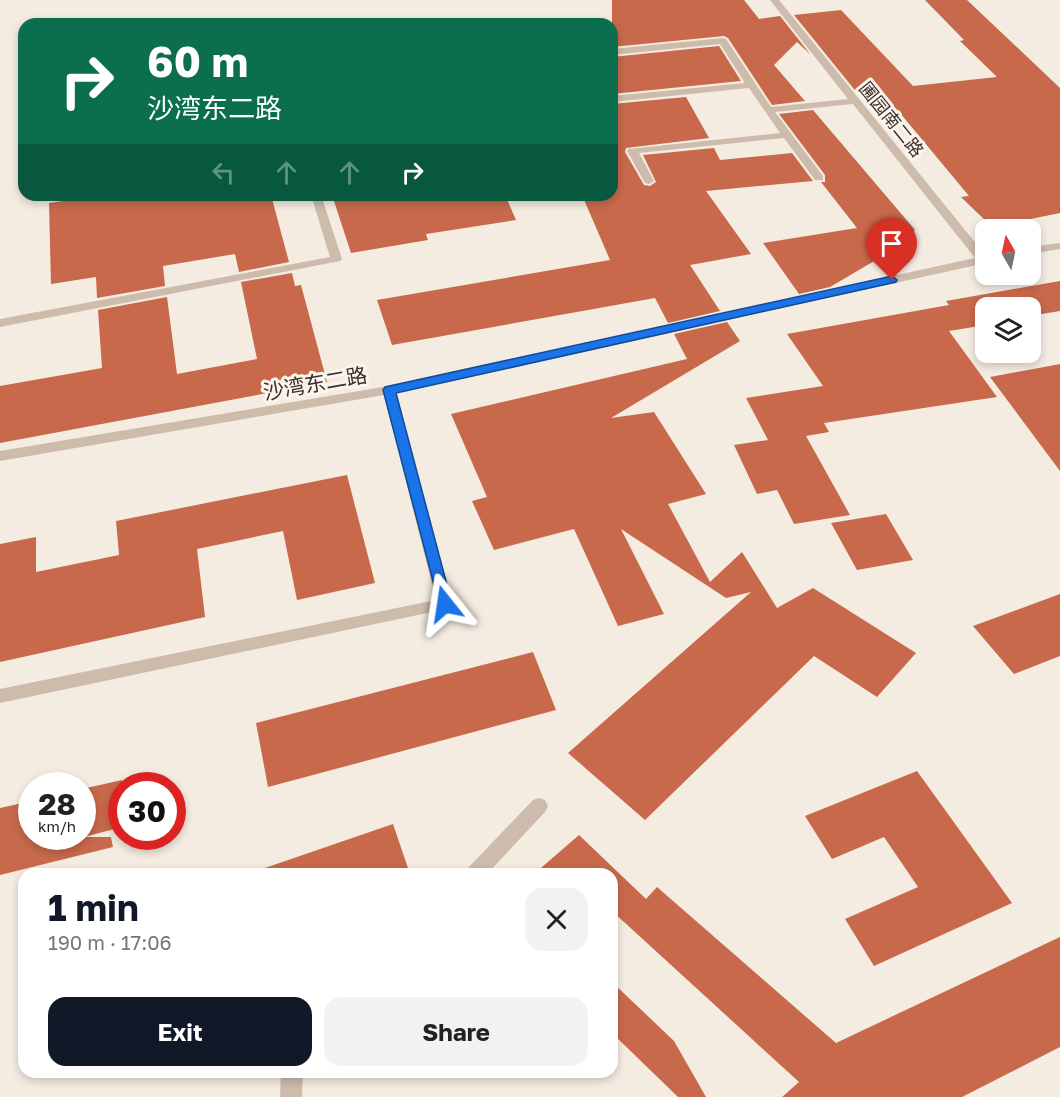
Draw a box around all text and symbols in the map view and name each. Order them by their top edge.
text: 60 m [147,36,248,86]
icon: right [48,42,126,120]
street label: 圃园南二路 [855,77,929,161]
text: 沙湾东二路 [147,92,282,124]
icon: left [207,156,240,189]
icon: ahead [270,156,303,189]
icon: ahead [333,156,366,189]
icon: right [396,156,429,189]
pin [866,218,917,280]
north arrow [975,219,1041,285]
map controls [975,219,1041,363]
icon: arrive [875,227,908,260]
button: layers [975,297,1041,363]
street label: 沙湾东二路 [261,361,369,405]
position arrow [413,572,477,636]
speed limit sign: 30 [108,772,186,850]
text: 28 [38,786,76,822]
text: km/h [38,817,76,835]
text: 1 min [48,886,139,929]
button: close [525,888,588,951]
text: 190 m · 17:06 [48,930,172,954]
button: Exit [48,997,312,1066]
button: Share [324,997,588,1066]

